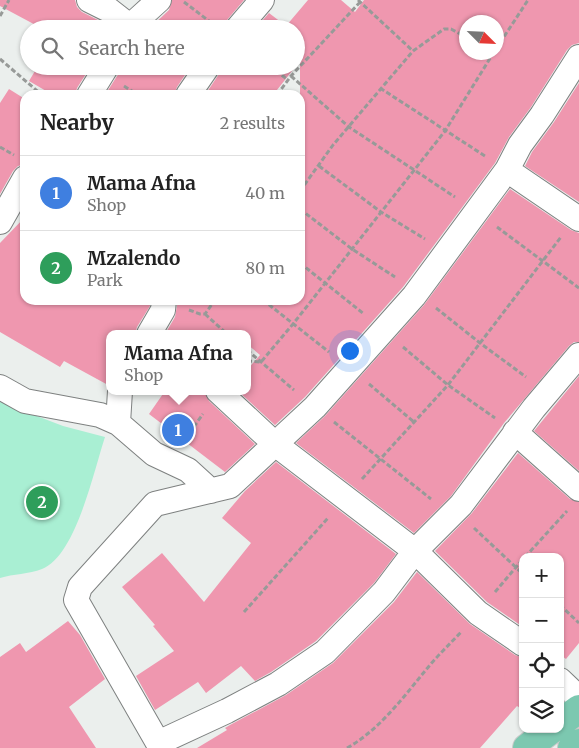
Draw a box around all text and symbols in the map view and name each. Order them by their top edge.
north arrow [459,15,504,60]
search box [20,20,305,75]
icon: search [38,34,66,62]
text: Search here [78,36,185,60]
text: Nearby [40,109,114,136]
text: 2 results [220,113,285,133]
text: Mama Afna [87,171,196,195]
text: 1 [52,183,60,203]
text: 40 m [245,183,285,203]
text: Shop [87,195,126,215]
text: Mzalendo [87,246,180,270]
text: 2 [51,258,61,278]
text: 80 m [246,258,285,278]
text: Park [87,270,123,290]
popup [106,330,251,395]
your location [337,338,363,364]
text: Mama Afna [124,341,233,365]
text: Shop [124,365,163,385]
pin: 1 [162,411,194,449]
pin: 2 [26,483,58,521]
map controls [519,553,564,733]
button: + [519,553,564,598]
button: − [519,598,564,643]
button: locate [519,643,564,688]
button: layers [519,688,564,733]

